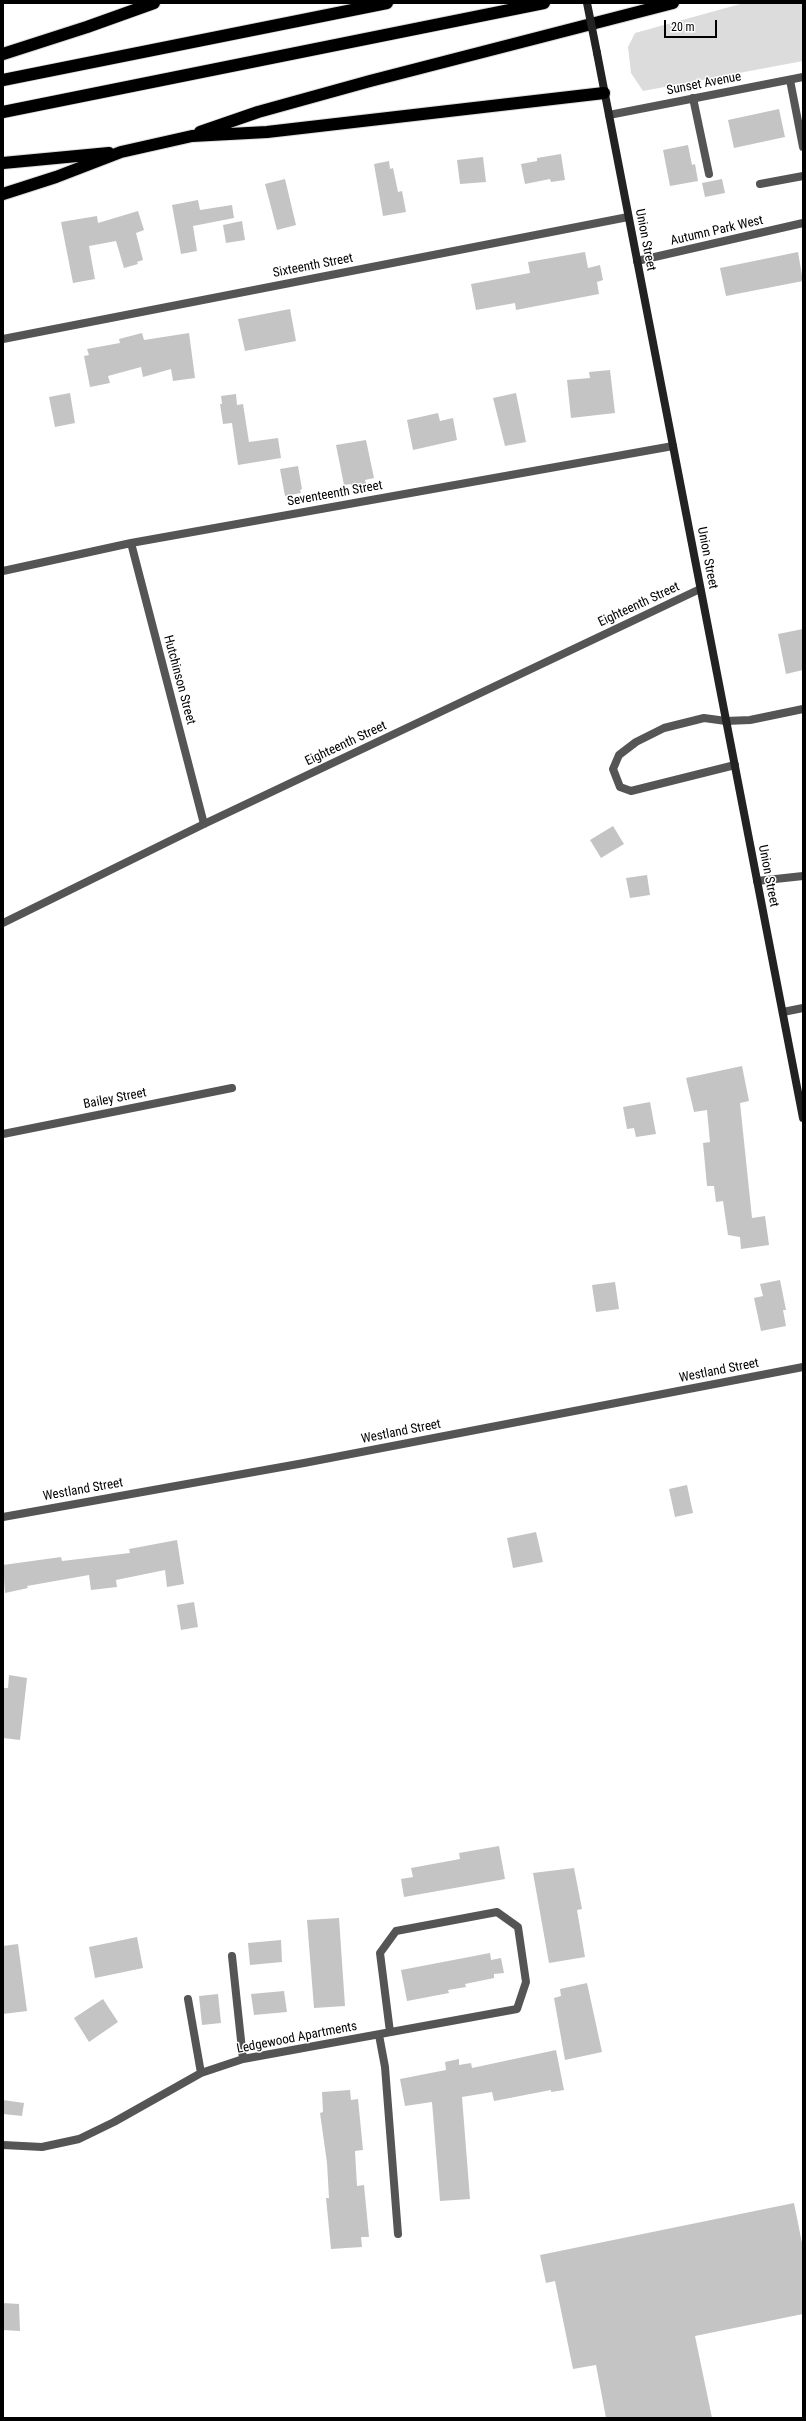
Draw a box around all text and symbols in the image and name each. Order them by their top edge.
scale bar [666,12,719,38]
text: 20 m [671,20,695,34]
street label: Sunset Avenue [665,69,743,99]
street label: Union Street [631,208,659,272]
street label: Autumn Park West [669,213,765,249]
street label: Sixteenth Street [272,251,354,281]
street label: Seventeenth Street [286,478,384,510]
street label: Union Street [693,526,721,590]
street label: Eighteenth Street [596,579,682,631]
street label: Hutchinson Street [160,634,198,726]
street label: Eighteenth Street [303,718,389,770]
street label: Union Street [754,844,782,908]
street label: Bailey Street [82,1085,148,1113]
street label: Westland Street [678,1356,760,1386]
street label: Westland Street [360,1417,442,1447]
street label: Westland Street [42,1475,124,1505]
street label: Ledgewood Apartments [235,2019,359,2057]

